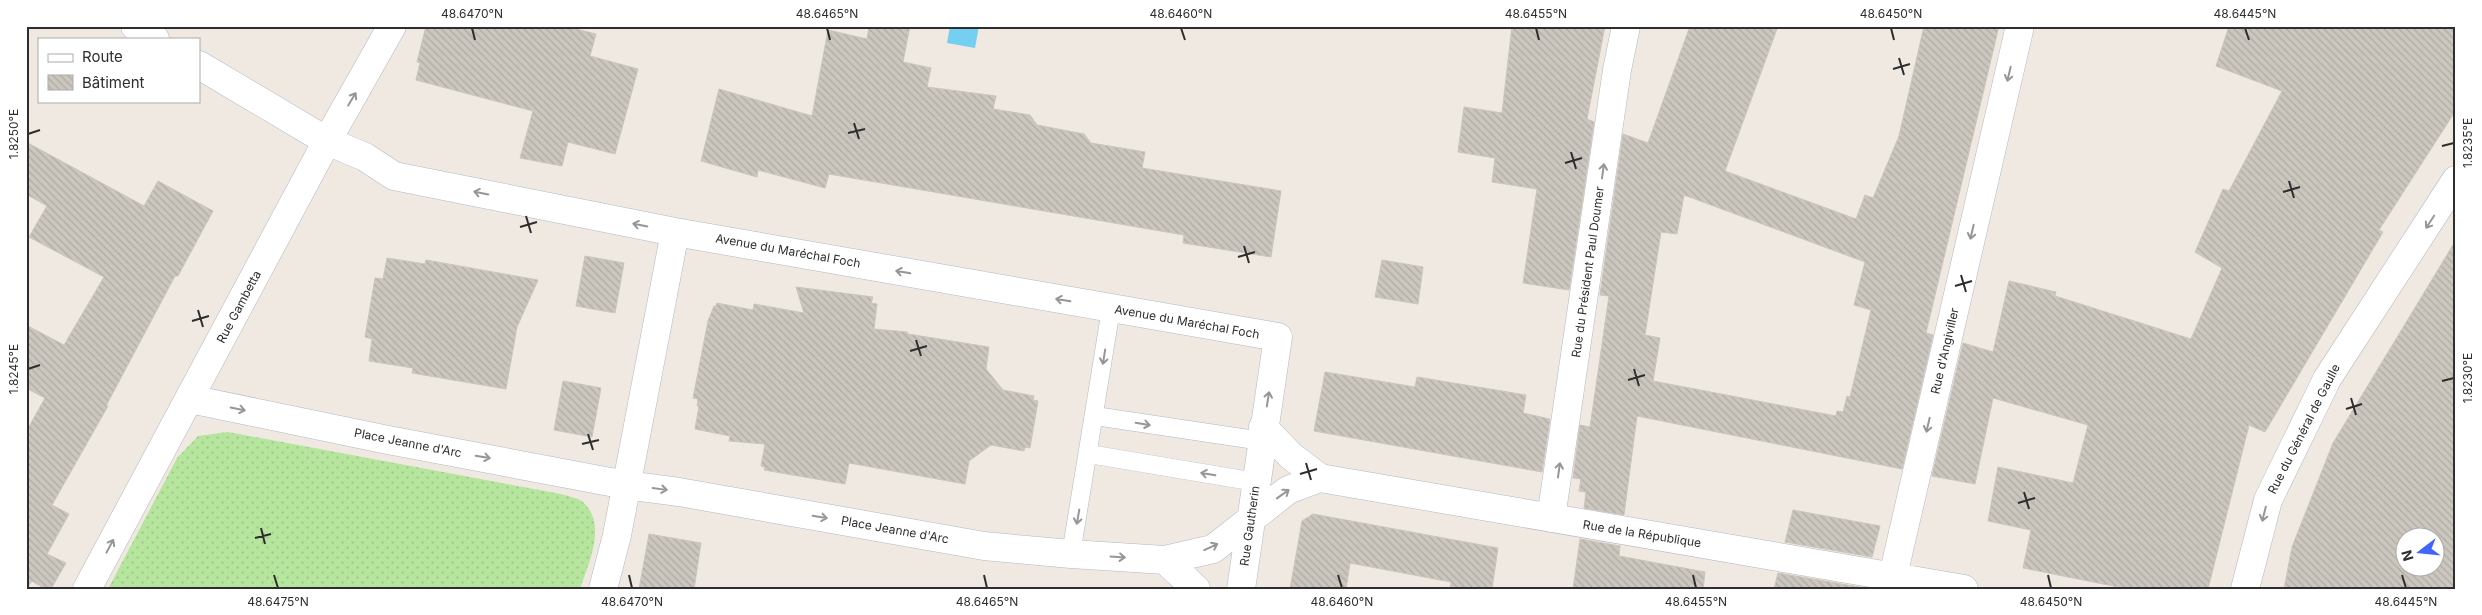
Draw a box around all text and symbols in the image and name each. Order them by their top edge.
text: 48.6470°N [441,6,503,21]
text: 48.6465°N [796,6,858,21]
text: 48.6460°N [1150,6,1212,21]
text: 48.6455°N [1505,6,1567,21]
text: 48.6450°N [1860,6,1922,21]
text: 48.6445°N [2214,6,2276,21]
legend [38,38,200,102]
text: Route [82,47,123,66]
one-way arrow [2004,65,2013,81]
text: Bâtiment [82,73,145,92]
one-way arrow [348,93,358,107]
text: 1.8250°E [6,109,21,159]
text: 1.8235°E [2460,118,2475,168]
one-way arrow [1598,163,1608,179]
street label: Rue du Président Paul Doumer [1568,185,1607,358]
one-way arrow [473,188,489,198]
one-way arrow [2425,214,2435,228]
one-way arrow [633,220,649,229]
one-way arrow [1967,224,1976,240]
street label: Avenue du Maréchal Foch [714,230,862,271]
one-way arrow [896,266,912,276]
street label: Rue Gambetta [213,268,264,346]
one-way arrow [1056,294,1072,304]
street label: Avenue du Maréchal Foch [1113,301,1261,342]
street label: Rue d'Angiviller [1927,306,1962,395]
text: 1.8245°E [6,344,21,394]
one-way arrow [1099,349,1109,365]
text: 1.8230°E [2460,353,2475,403]
street label: Rue du Général de Gaulle [2264,361,2343,496]
one-way arrow [1263,391,1273,407]
one-way arrow [230,404,246,414]
one-way arrow [1923,416,1932,432]
one-way arrow [1135,419,1151,429]
street label: Place Jeanne d'Arc [353,425,463,460]
one-way arrow [475,453,491,463]
one-way arrow [1554,463,1564,479]
one-way arrow [1200,469,1216,479]
one-way arrow [652,484,668,494]
street label: Rue Gautherin [1236,485,1263,567]
one-way arrow [1276,489,1290,499]
one-way arrow [2259,506,2268,522]
one-way arrow [1072,509,1082,525]
one-way arrow [812,513,828,522]
street label: Place Jeanne d'Arc [840,513,950,546]
street label: Rue de la République [1582,517,1702,550]
north arrow [2394,528,2444,578]
one-way arrow [106,539,115,554]
one-way arrow [1204,542,1219,552]
text: N [2397,548,2417,563]
one-way arrow [1110,553,1126,562]
text: 48.6475°N [247,594,309,609]
text: 48.6470°N [601,594,663,609]
text: 48.6465°N [956,594,1018,609]
text: 48.6460°N [1311,594,1373,609]
text: 48.6455°N [1665,594,1727,609]
text: 48.6450°N [2020,594,2082,609]
text: 48.6445°N [2375,594,2437,609]

